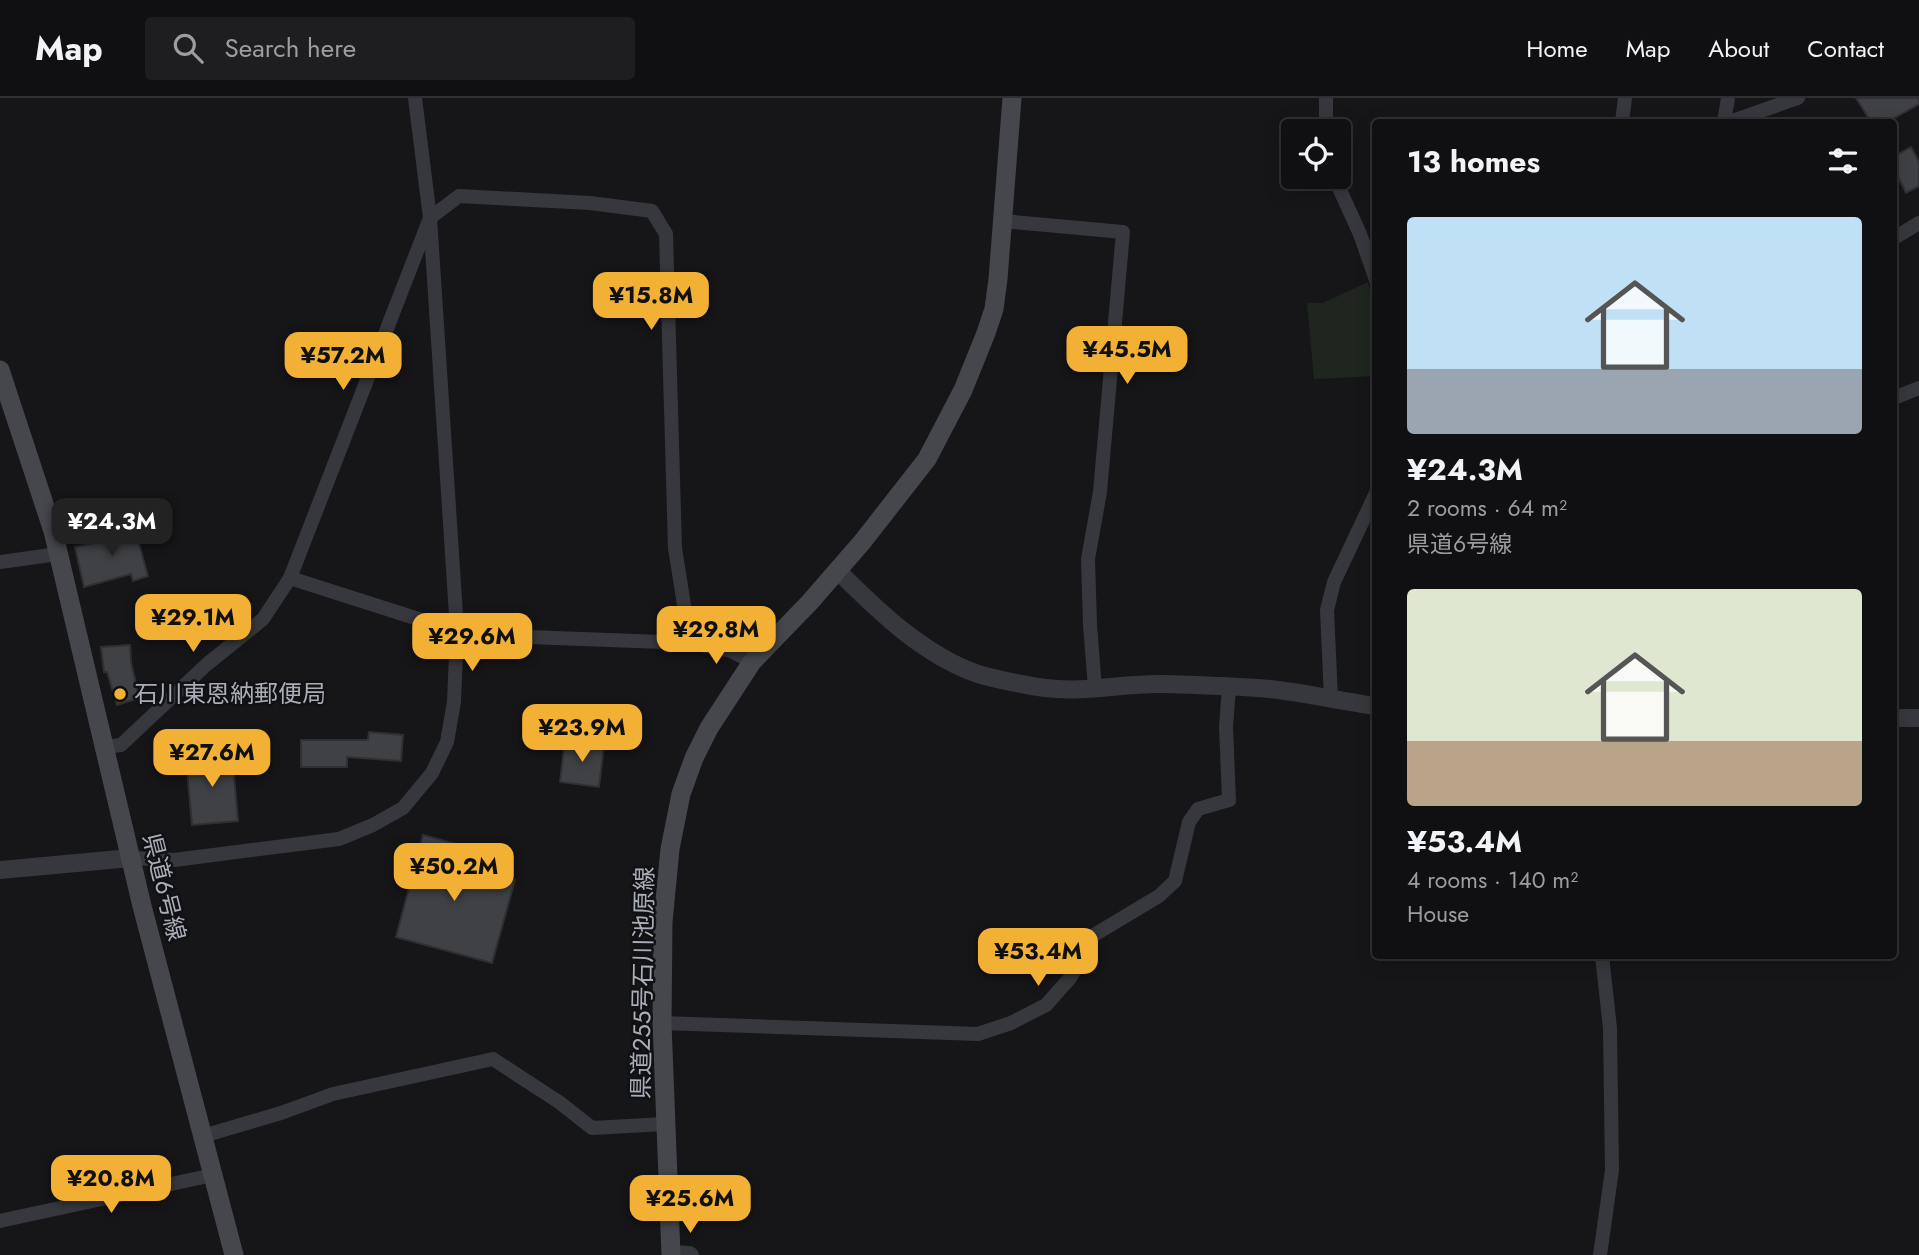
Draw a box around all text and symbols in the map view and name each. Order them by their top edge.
search box [145,17,635,80]
text: Map [35,25,103,72]
icon: search [169,29,207,67]
text: Search here [225,29,356,67]
text: Home [1526,31,1588,66]
text: Map [1626,31,1670,66]
text: About [1708,31,1769,66]
text: Contact [1807,31,1884,66]
map controls [1281,119,1351,189]
button: locate [1281,119,1351,189]
text: 13 homes [1407,140,1540,183]
icon: filters [1824,142,1862,180]
icon: home [1572,262,1698,388]
pin: ¥15.8M [594,272,708,332]
text: ¥15.8M [609,278,693,312]
pin: ¥45.5M [1070,327,1184,386]
pin: ¥57.2M [286,332,400,392]
text: ¥45.5M [1082,332,1172,366]
text: ¥57.2M [301,338,385,372]
text: ¥24.3M [1407,448,1523,491]
text: 2 rooms · 64 m² [1407,491,1567,525]
pin: ¥24.3M [55,498,169,558]
text: ¥24.3M [68,504,156,538]
text: 県道6号線 [1407,527,1512,561]
pin: ¥29.1M [136,594,250,654]
text: ¥29.1M [151,600,235,634]
pin: ¥29.8M [659,606,773,666]
text: ¥29.8M [673,612,759,646]
pin: ¥29.6M [415,614,529,673]
text: ¥29.6M [428,619,516,653]
icon: home [1572,634,1698,760]
place label: 石川東恩納郵便局 [134,676,326,711]
marker: 石川東恩納郵便局 [112,686,128,702]
pin: ¥23.9M [525,704,639,764]
text: ¥23.9M [538,710,626,744]
pin: ¥27.6M [155,730,269,789]
text: ¥27.6M [169,735,255,769]
text: ¥53.4M [1407,820,1522,863]
street label: 県道6号線 [134,829,195,944]
pin: ¥50.2M [397,844,511,903]
text: ¥50.2M [410,849,498,883]
text: 4 rooms · 140 m² [1407,863,1578,897]
street label: 県道255号石川池原線 [623,866,662,1100]
text: House [1407,897,1469,931]
pin: ¥53.4M [981,928,1095,988]
text: ¥53.4M [994,934,1082,968]
pin: ¥20.8M [54,1156,168,1215]
text: ¥20.8M [67,1161,155,1195]
pin: ¥25.6M [633,1176,747,1235]
text: ¥25.6M [646,1181,734,1215]

